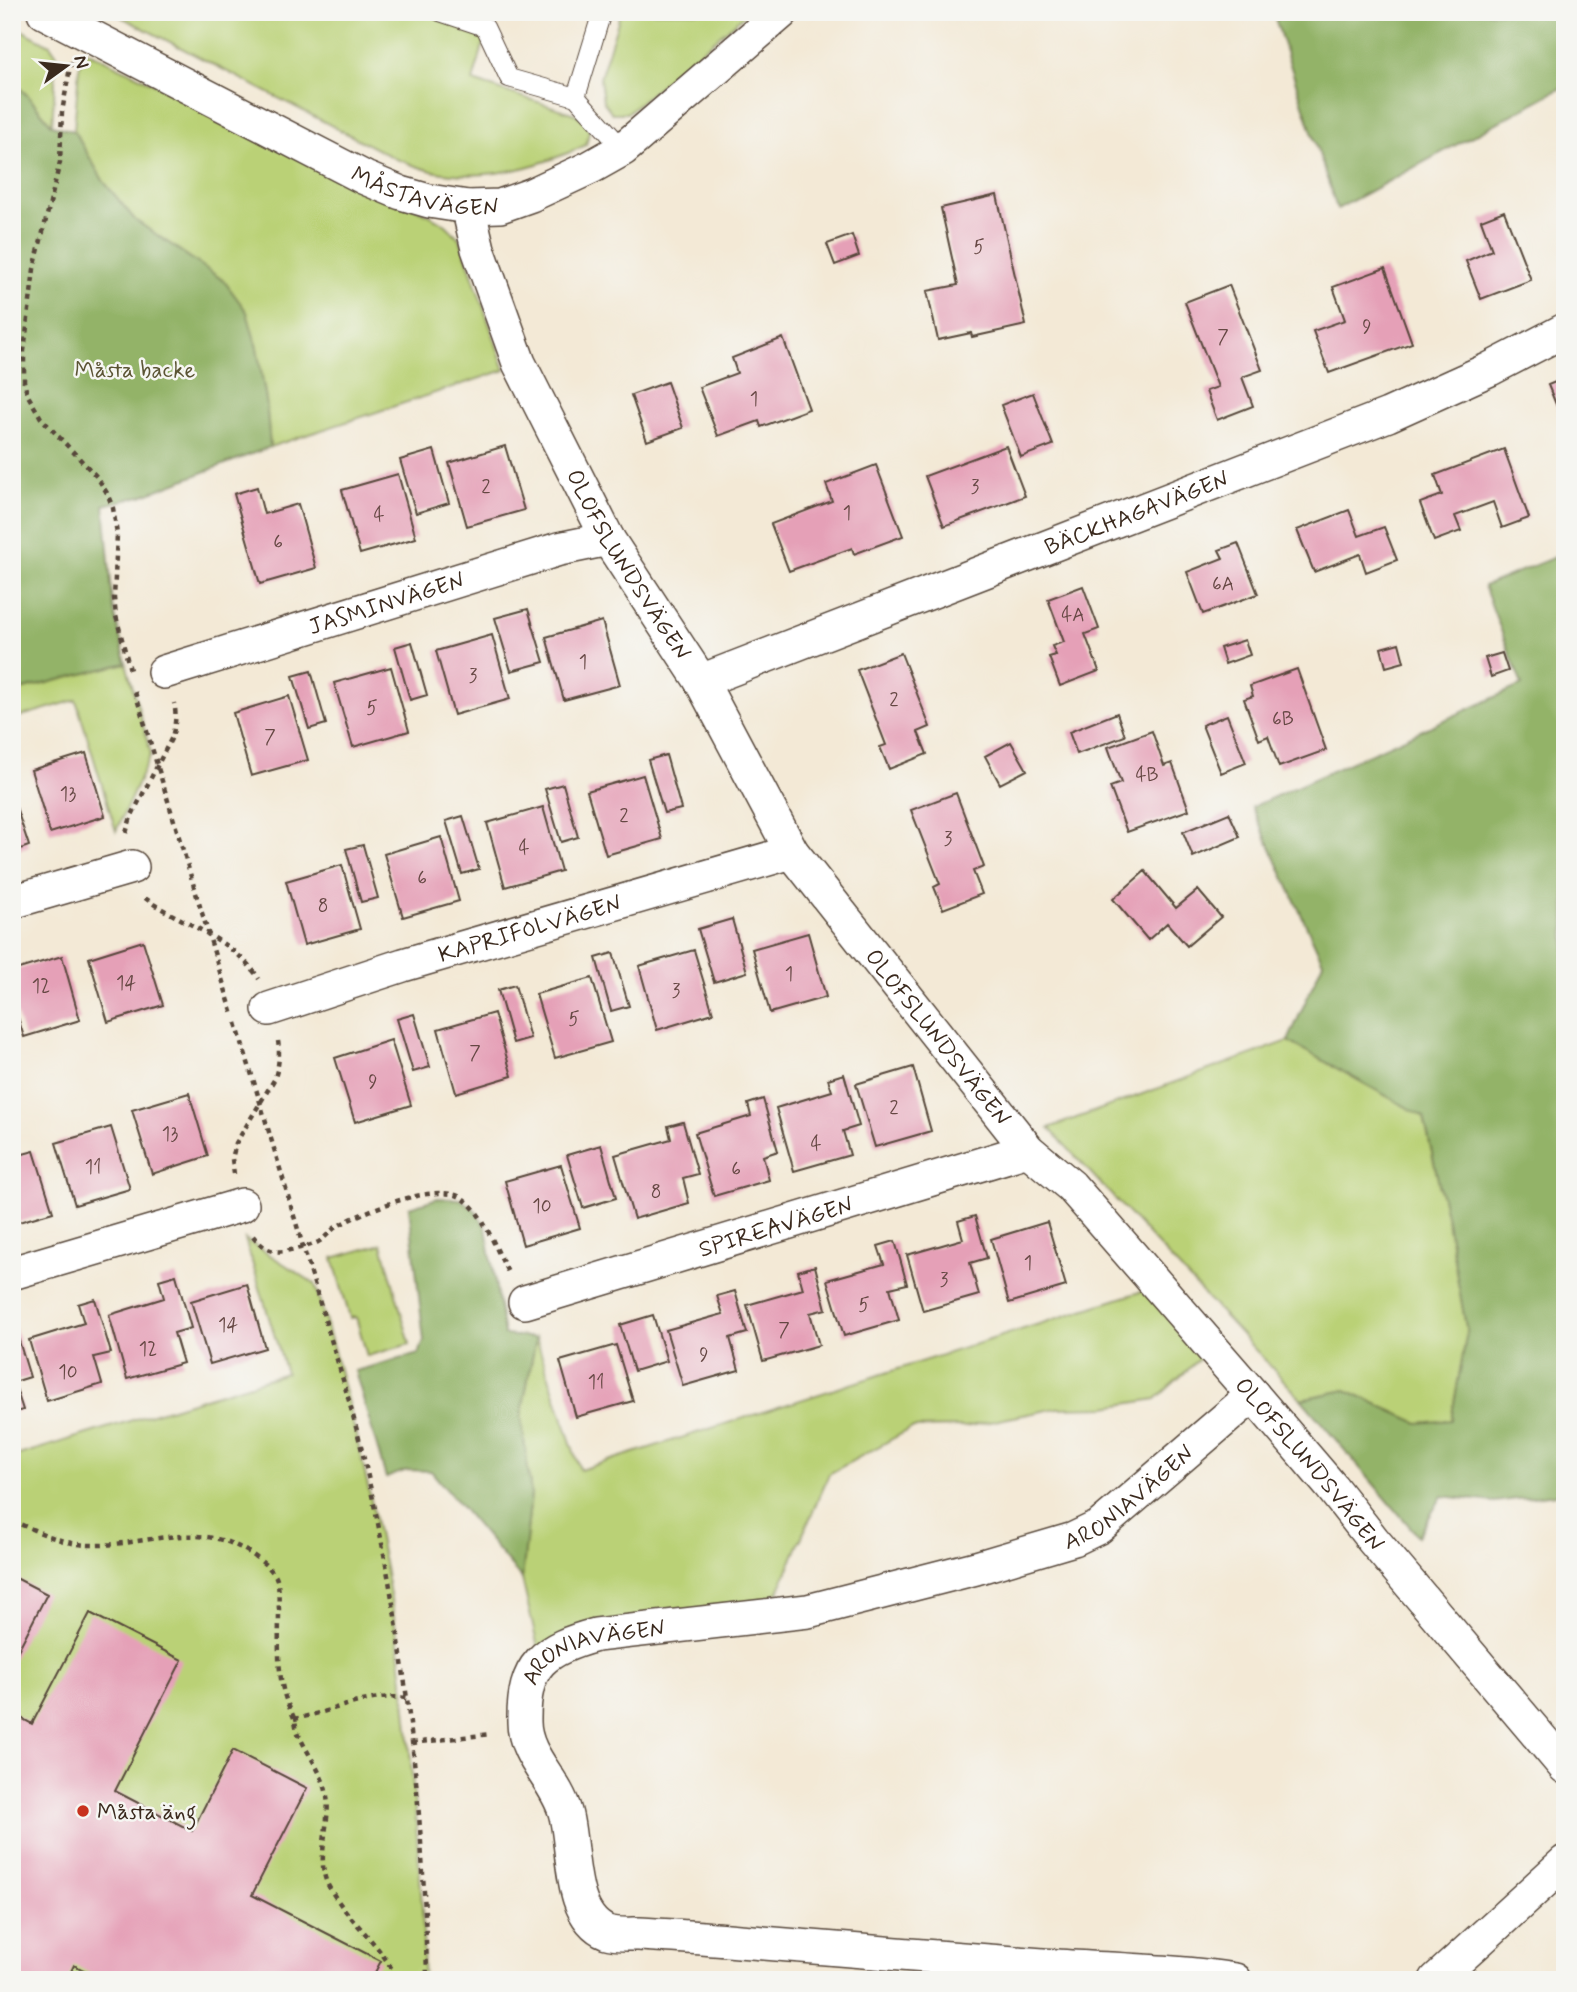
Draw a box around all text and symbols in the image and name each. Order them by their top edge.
north arrow [32,32,102,102]
text: N [67,53,95,71]
street label: MÅSTAVÄGEN [345,160,499,224]
house number: 5 [973,235,985,260]
house number: 9 [1362,315,1372,340]
house number: 7 [1217,325,1229,350]
park label: Måsta backe [75,356,196,386]
house number: 1 [750,387,758,412]
street label: OLOFSLUNDSVÄGEN [558,465,697,667]
street label: BÄCKHAGAVÄGEN [1041,465,1234,564]
house number: 2 [481,475,491,500]
house number: 3 [971,475,980,500]
house number: 1 [843,501,851,526]
house number: 4 [373,503,385,528]
house number: 6 [273,530,283,555]
street label: JASMINVÄGEN [305,566,469,643]
house number: 6A [1212,572,1234,597]
house number: 4A [1061,603,1085,628]
house number: 1 [579,650,587,675]
house number: 3 [469,664,478,689]
house number: 2 [889,688,899,713]
house number: 5 [366,696,378,721]
house number: 6B [1272,707,1294,732]
house number: 7 [264,725,276,750]
house number: 4B [1135,763,1159,788]
house number: 13 [60,782,76,807]
house number: 2 [619,804,629,829]
house number: 3 [944,827,953,852]
house number: 4 [518,836,530,861]
house number: 6 [417,866,427,891]
street label: KAPRIFOLVÄGEN [435,889,625,971]
house number: 8 [318,894,328,919]
street label: OLOFSLUNDSVÄGEN [857,943,1017,1133]
house number: 1 [785,962,793,987]
house number: 14 [116,971,136,996]
house number: 12 [32,974,50,999]
house number: 3 [672,979,681,1004]
house number: 5 [568,1007,580,1032]
house number: 7 [469,1041,481,1066]
house number: 9 [368,1070,378,1095]
house number: 2 [889,1096,899,1121]
house number: 13 [162,1122,178,1147]
house number: 4 [810,1132,822,1157]
house number: 11 [85,1155,101,1180]
house number: 6 [731,1157,741,1182]
house number: 8 [651,1180,661,1205]
street label: SPIREAVÄGEN [695,1191,857,1266]
house number: 10 [532,1194,552,1219]
house number: 1 [1024,1251,1032,1276]
house number: 3 [940,1268,949,1293]
house number: 5 [858,1293,870,1318]
house number: 14 [218,1313,238,1338]
house number: 7 [778,1318,790,1343]
house number: 12 [139,1337,157,1362]
house number: 9 [699,1343,709,1368]
house number: 10 [58,1360,78,1385]
house number: 11 [588,1370,604,1395]
street label: OLOFSLUNDSVÄGEN [1227,1372,1390,1559]
street label: ARONIAVÄGEN [1061,1439,1201,1558]
street label: ARONIAVÄGEN [516,1614,667,1690]
place label: Måsta äng [97,1798,197,1830]
marker: Måsta äng [75,1803,91,1819]

